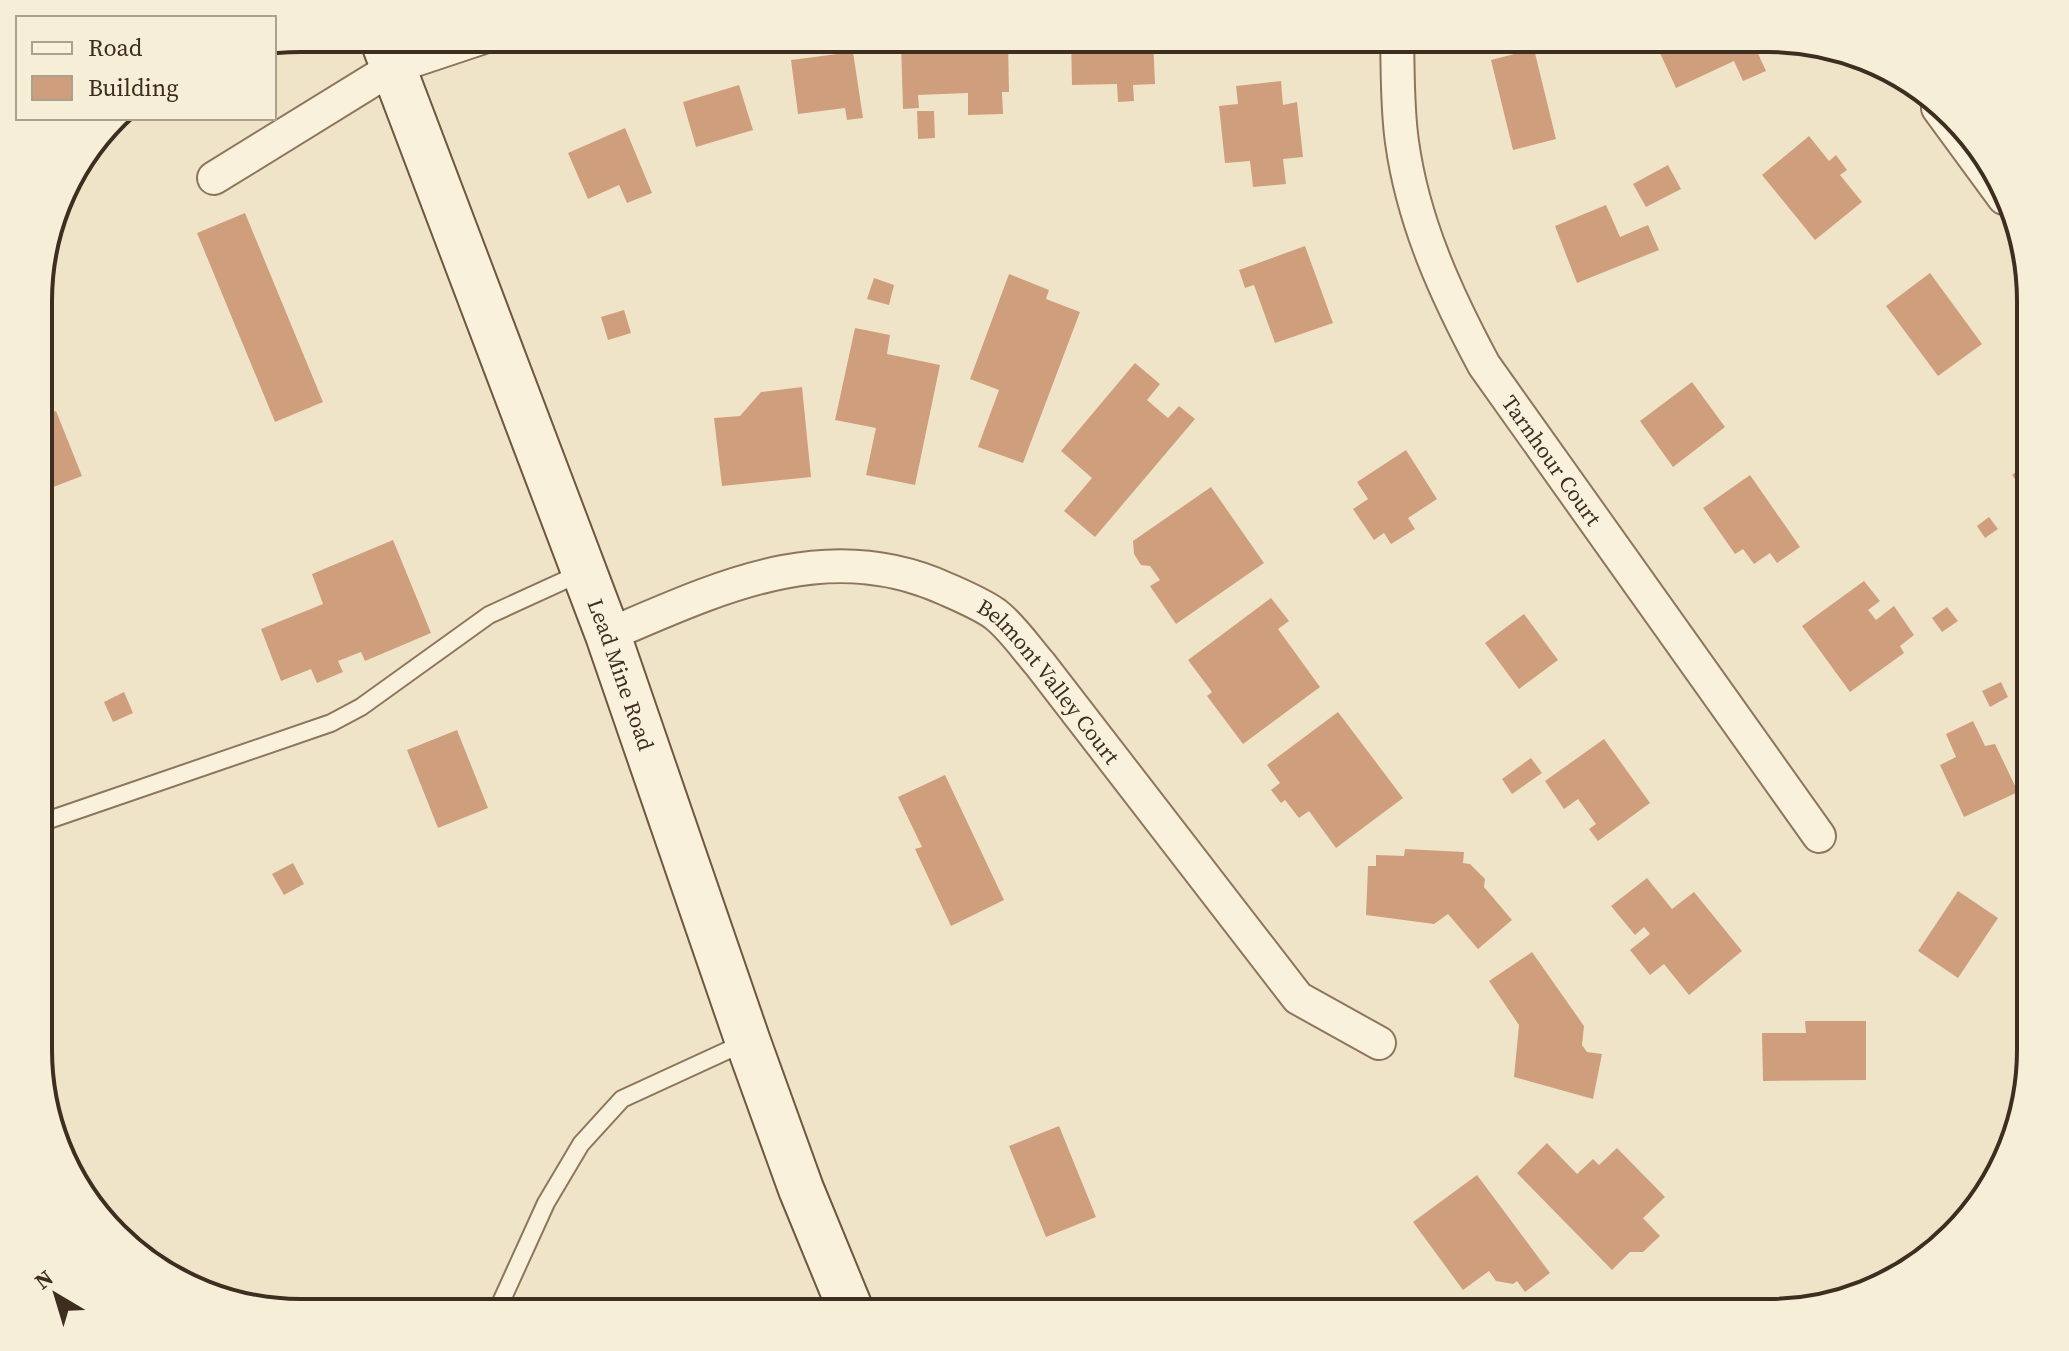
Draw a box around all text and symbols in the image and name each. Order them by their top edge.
legend [16,16,276,120]
text: Road [88,31,143,64]
text: Building [88,71,179,104]
street label: Tarnhour Court [1495,389,1609,532]
street label: Belmont Valley Court [972,591,1127,771]
street label: Lead Mine Road [581,594,662,755]
north arrow [16,1255,96,1335]
text: N [28,1262,59,1296]

